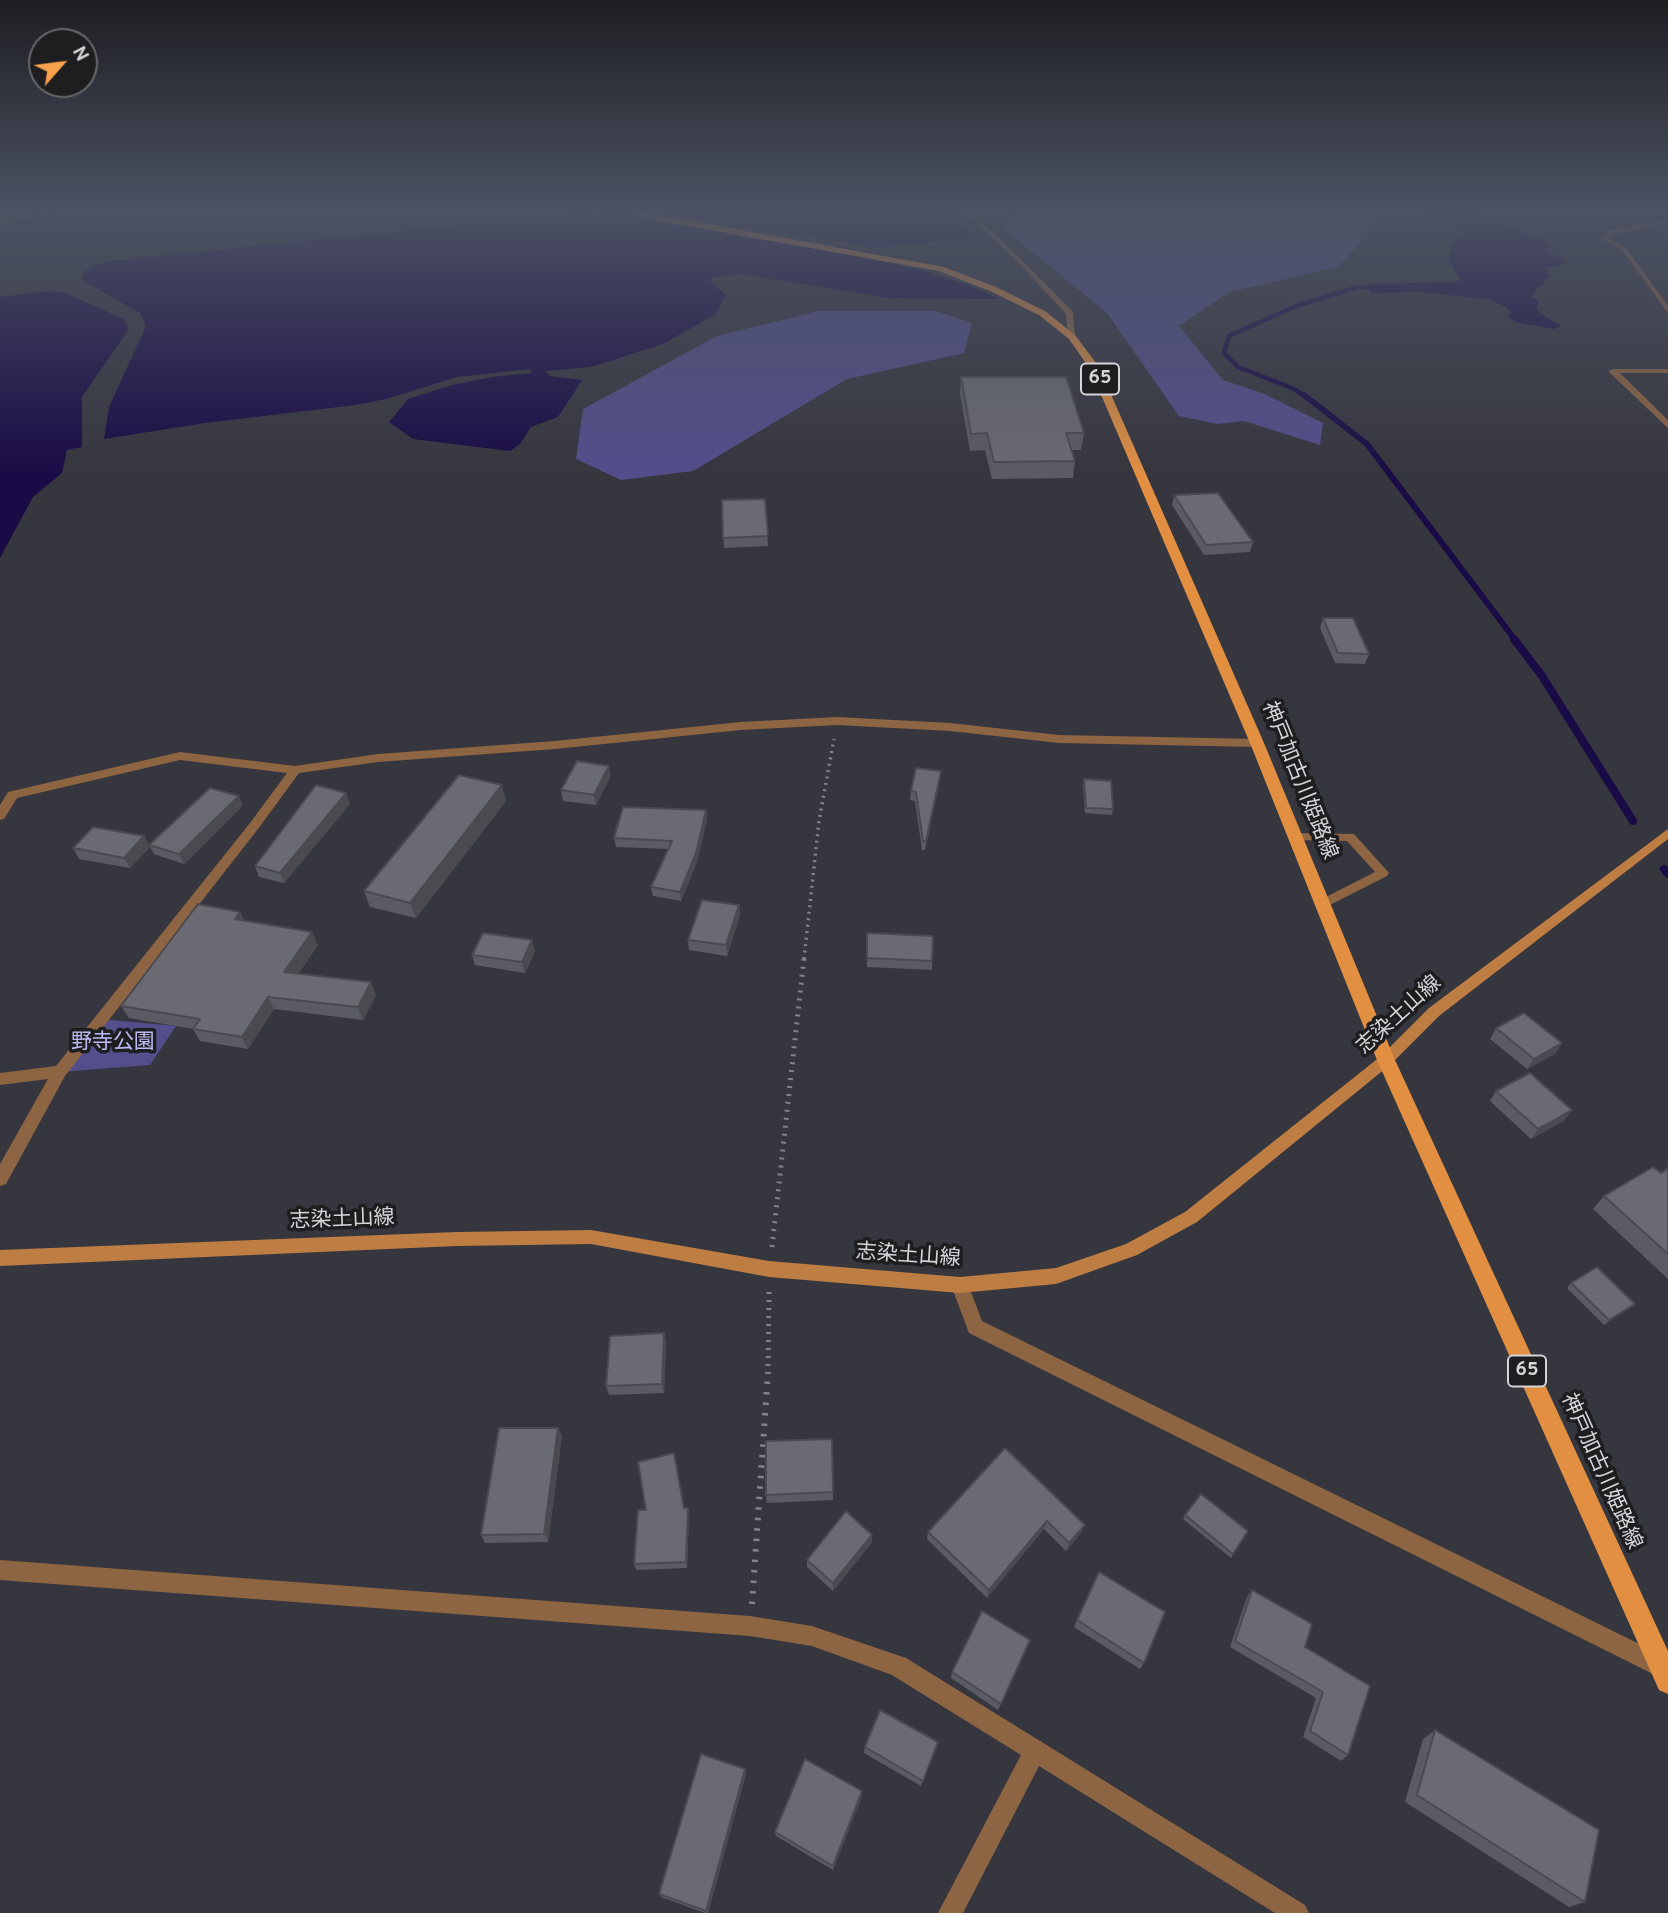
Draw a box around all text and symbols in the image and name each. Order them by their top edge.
north arrow [28,28,98,98]
text: N [66,42,94,66]
road number: 65 [1081,364,1119,394]
street label: 神戸加古川姫路線 [1255,698,1341,864]
street label: 志染土山線 [1353,972,1447,1060]
park label: 野寺公園 [71,1031,155,1057]
street label: 志染土山線 [289,1207,395,1235]
street label: 志染土山線 [855,1241,961,1273]
road number: 65 [1508,1356,1546,1386]
street label: 神戸加古川姫路線 [1554,1390,1646,1554]

